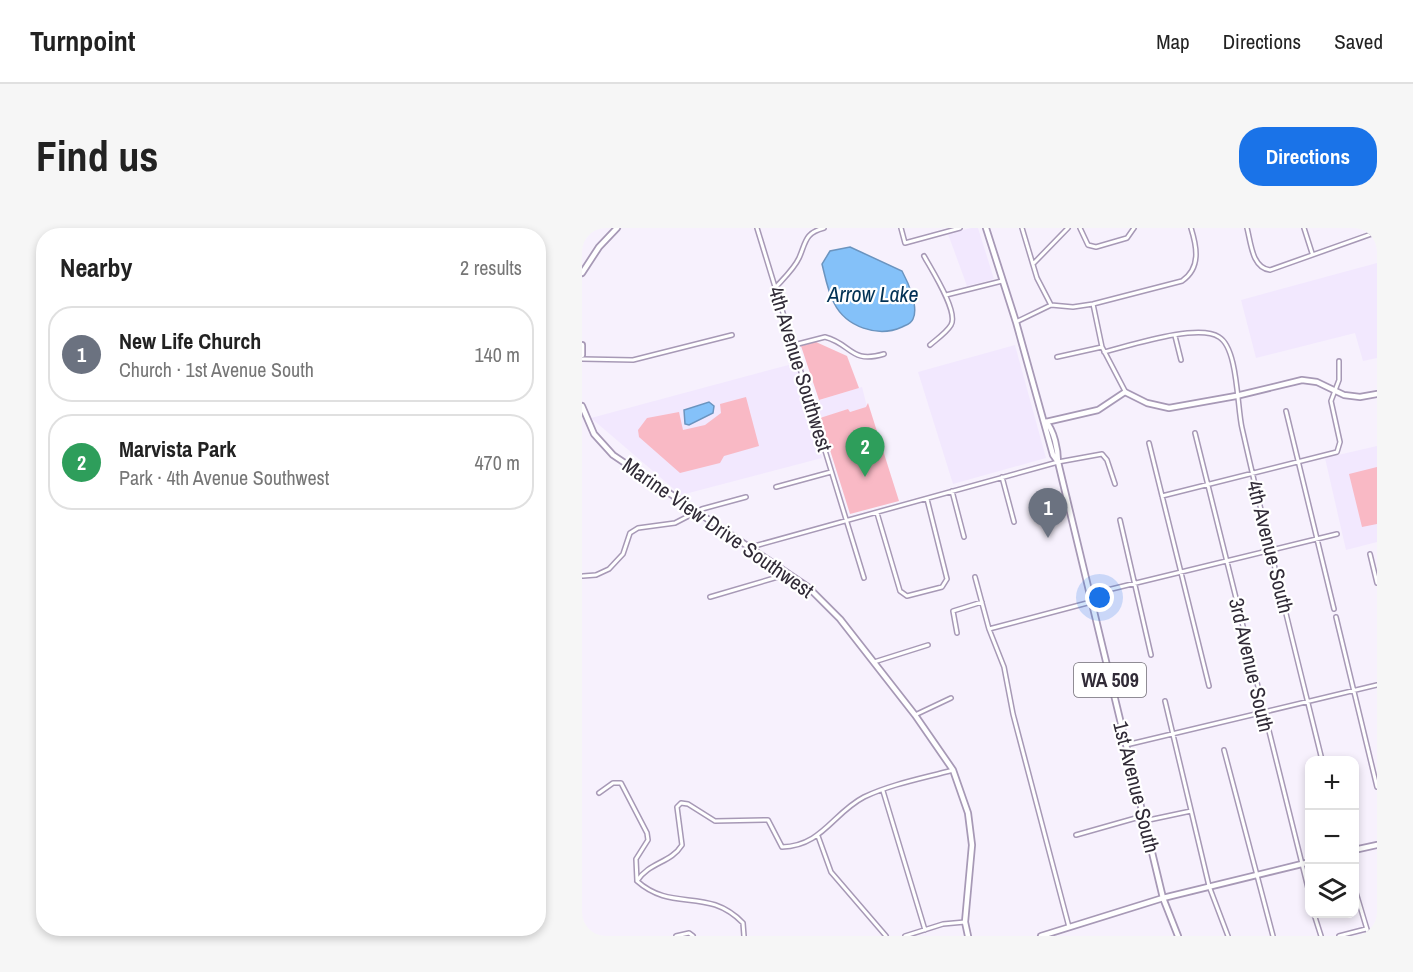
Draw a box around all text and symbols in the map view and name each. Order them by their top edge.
text: Turnpoint [30,22,135,60]
text: Map [1156,27,1190,56]
text: Directions [1223,27,1301,56]
text: Saved [1334,27,1383,56]
button: Directions [1239,127,1377,186]
text: Find us [36,128,158,184]
text: Nearby [60,250,132,285]
text: 2 results [460,254,522,281]
water label: Arrow Lake [826,279,919,309]
street label: 4th Avenue Southwest [762,283,839,455]
text: New Life Church [119,326,261,356]
text: 1 [77,341,86,368]
text: 140 m [474,341,520,368]
text: Church · 1st Avenue South [119,356,314,383]
pin: 2 [846,428,884,477]
text: Marvista Park [119,434,236,464]
text: 2 [77,449,86,476]
text: 470 m [474,449,520,476]
street label: Marine View Drive Southwest [617,450,820,605]
text: Park · 4th Avenue Southwest [119,464,329,491]
street label: 4th Avenue South [1240,478,1301,616]
pin: 1 [1028,488,1068,538]
your location [1085,583,1114,612]
street label: 3rd Avenue South [1222,595,1281,735]
road number: WA 509 [1074,663,1146,697]
street label: 1st Avenue South [1106,718,1167,856]
map controls [1305,756,1359,918]
button: + [1305,756,1359,810]
button: − [1305,810,1359,864]
button: layers [1305,864,1359,918]

